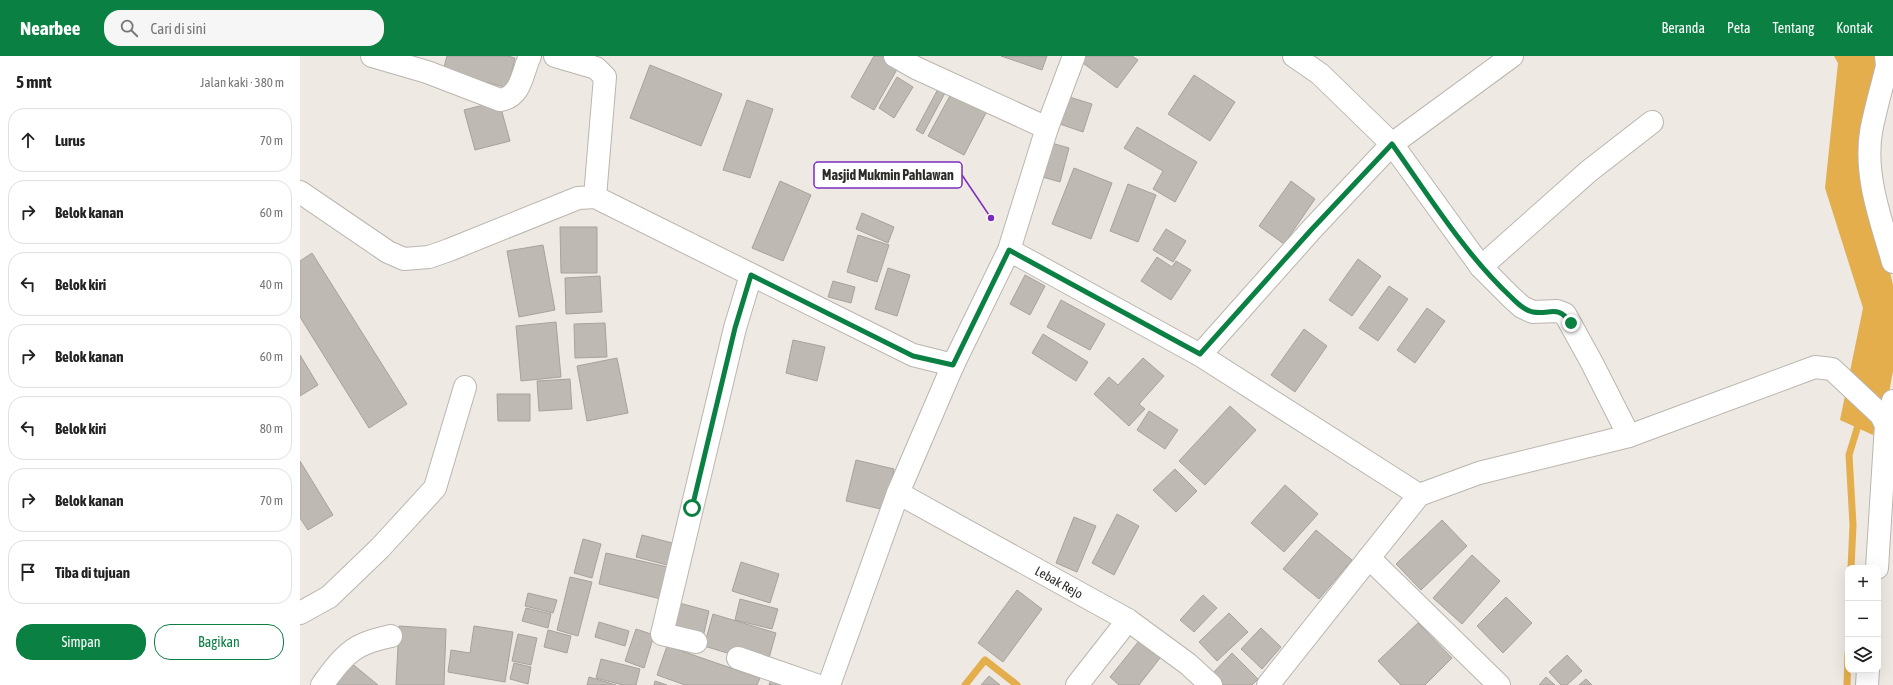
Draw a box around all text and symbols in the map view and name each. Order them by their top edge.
search box [104,10,384,46]
text: Nearbee [20,17,80,39]
icon: search [118,17,140,39]
text: Cari di sini [150,20,206,37]
text: Beranda [1662,20,1705,36]
text: Peta [1727,20,1751,36]
text: Tentang [1773,20,1814,36]
text: Kontak [1836,20,1873,36]
text: 5 mnt [16,72,52,92]
text: Jalan kaki · 380 m [200,75,284,90]
icon: ahead [17,129,39,151]
text: Lurus [55,132,85,149]
text: 70 m [260,133,283,148]
callout: Masjid Mukmin Pahlawan [814,162,962,188]
text: Masjid Mukmin Pahlawan [822,167,954,183]
icon: right [17,201,39,223]
text: Belok kanan [55,204,124,221]
text: 60 m [260,205,283,220]
icon: left [17,273,39,295]
text: Belok kiri [55,276,106,293]
text: 40 m [260,277,283,292]
route end [1562,314,1580,332]
icon: right [17,345,39,367]
text: Belok kanan [55,348,124,365]
text: 60 m [260,349,283,364]
icon: left [17,417,39,439]
text: Belok kiri [55,420,106,437]
text: 80 m [260,421,283,436]
icon: right [17,489,39,511]
text: Belok kanan [55,492,124,509]
text: 70 m [260,493,283,508]
route start [683,499,701,517]
icon: arrive [17,561,39,583]
street label: Lebak Rejo [1032,563,1085,602]
text: Tiba di tujuan [55,564,130,581]
map controls [1845,565,1881,673]
button: + [1845,565,1881,601]
button: − [1845,601,1881,637]
button: Simpan [16,624,146,660]
button: Bagikan [154,624,284,660]
button: layers [1845,637,1881,673]

